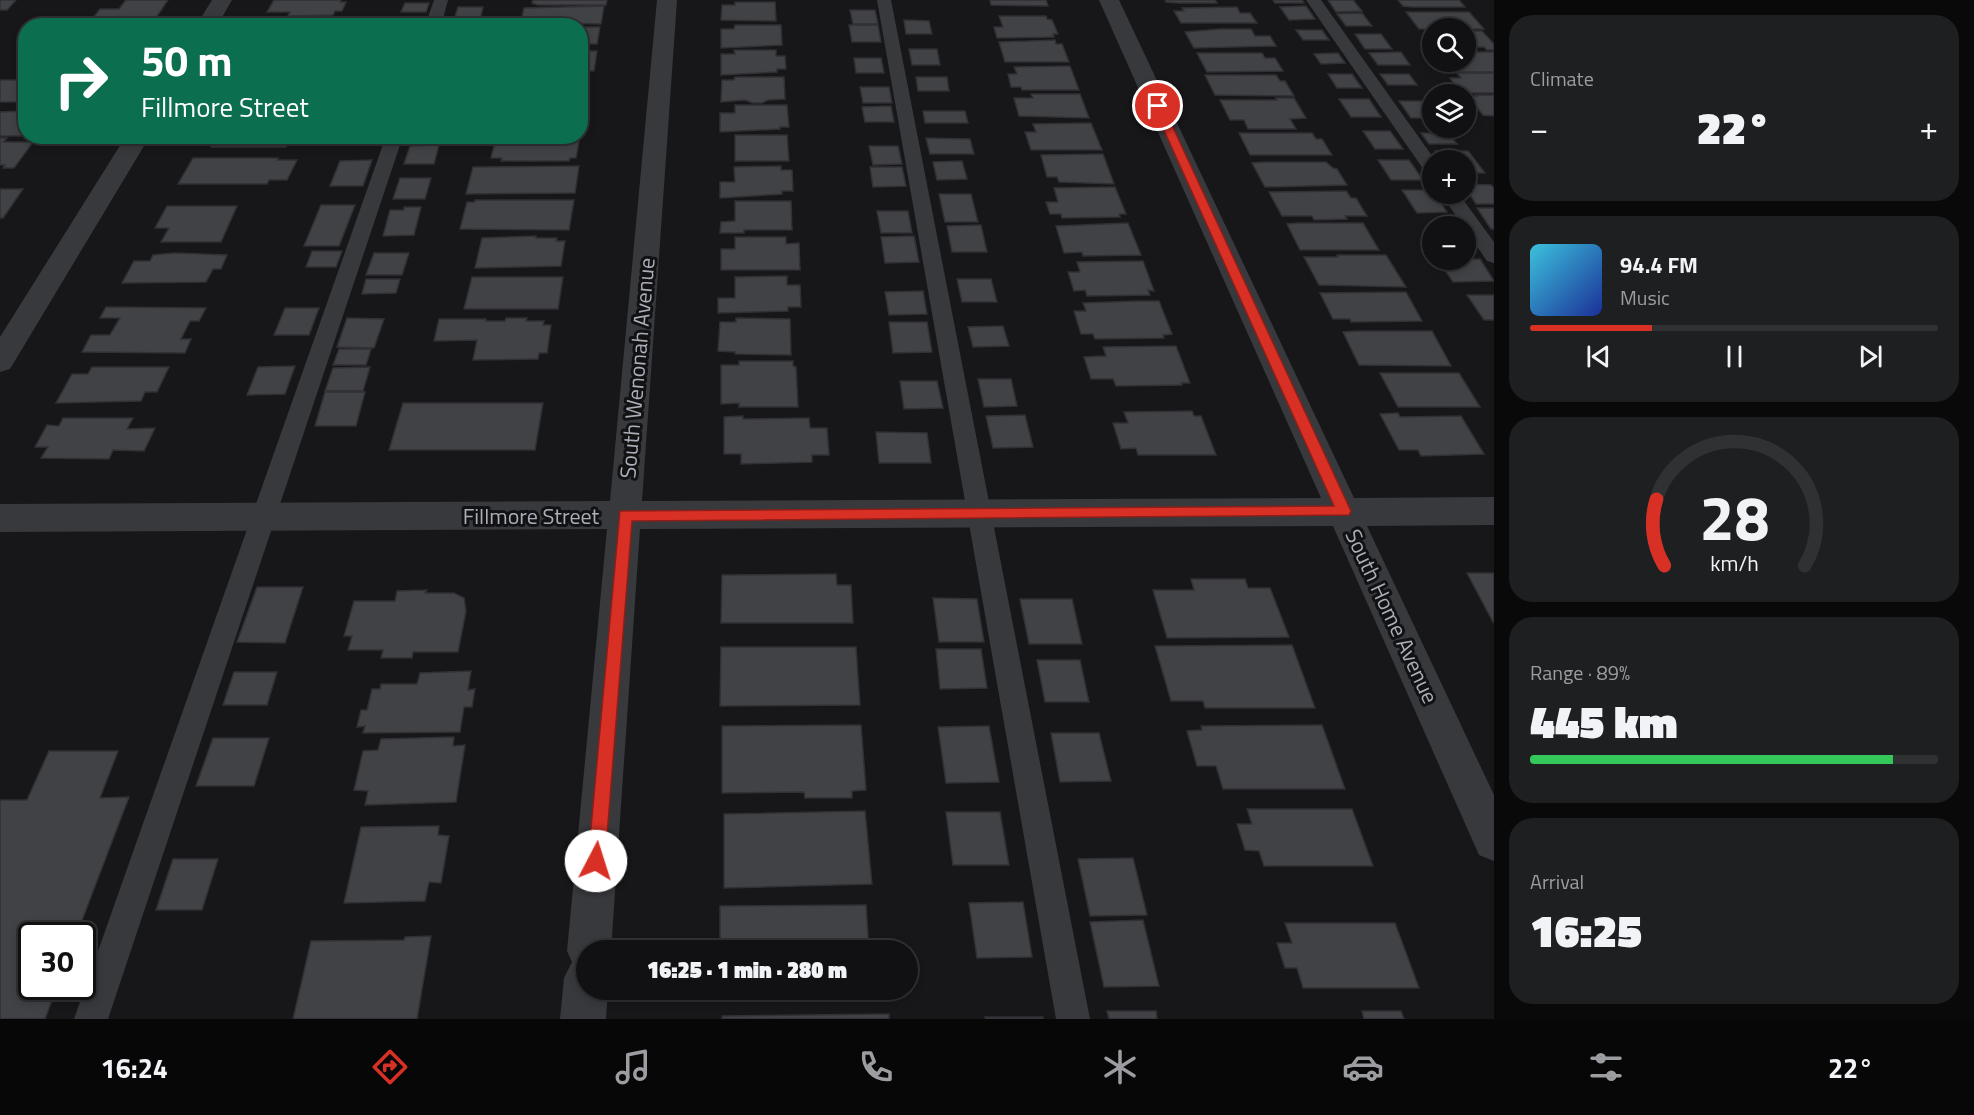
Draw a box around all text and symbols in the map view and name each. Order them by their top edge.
map controls [1422,18,1476,270]
button: search [1422,18,1476,72]
text: 50 m [141,28,233,92]
icon: right [42,42,120,120]
text: Climate [1530,63,1594,94]
pin [1132,80,1183,131]
button: layers [1422,84,1476,138]
text: Fillmore Street [141,86,309,127]
icon: arrive [1141,89,1174,122]
text: 22° [1697,93,1771,161]
text: − [1530,103,1548,153]
text: + [1920,103,1938,153]
button: + [1422,150,1476,204]
button: − [1422,216,1476,270]
text: 94.4 FM [1620,248,1698,282]
street label: South Wenonah Avenue [610,256,664,480]
text: Music [1620,282,1670,313]
icon: previous [1582,340,1615,373]
icon: pause [1718,340,1751,373]
icon: next [1854,340,1887,373]
text: 28 [1699,470,1769,565]
street label: Fillmore Street [463,499,600,533]
street label: South Home Avenue [1337,523,1447,709]
text: km/h [1710,548,1758,580]
text: Range · 89% [1530,657,1630,688]
text: 445 km [1530,687,1678,755]
position arrow [564,829,628,893]
text: Arrival [1530,866,1584,897]
text: 16:25 [1530,896,1642,964]
speed limit sign: 30 [18,922,96,1000]
text: 16:25 · 1 min · 280 m [647,953,847,987]
icon: directions [369,1046,411,1088]
icon: music [612,1046,654,1088]
icon: phone [855,1046,897,1088]
icon: climate [1099,1046,1141,1088]
icon: car [1342,1046,1384,1088]
icon: filters [1585,1046,1627,1088]
text: 16:24 [101,1047,168,1088]
text: 22° [1828,1047,1873,1088]

